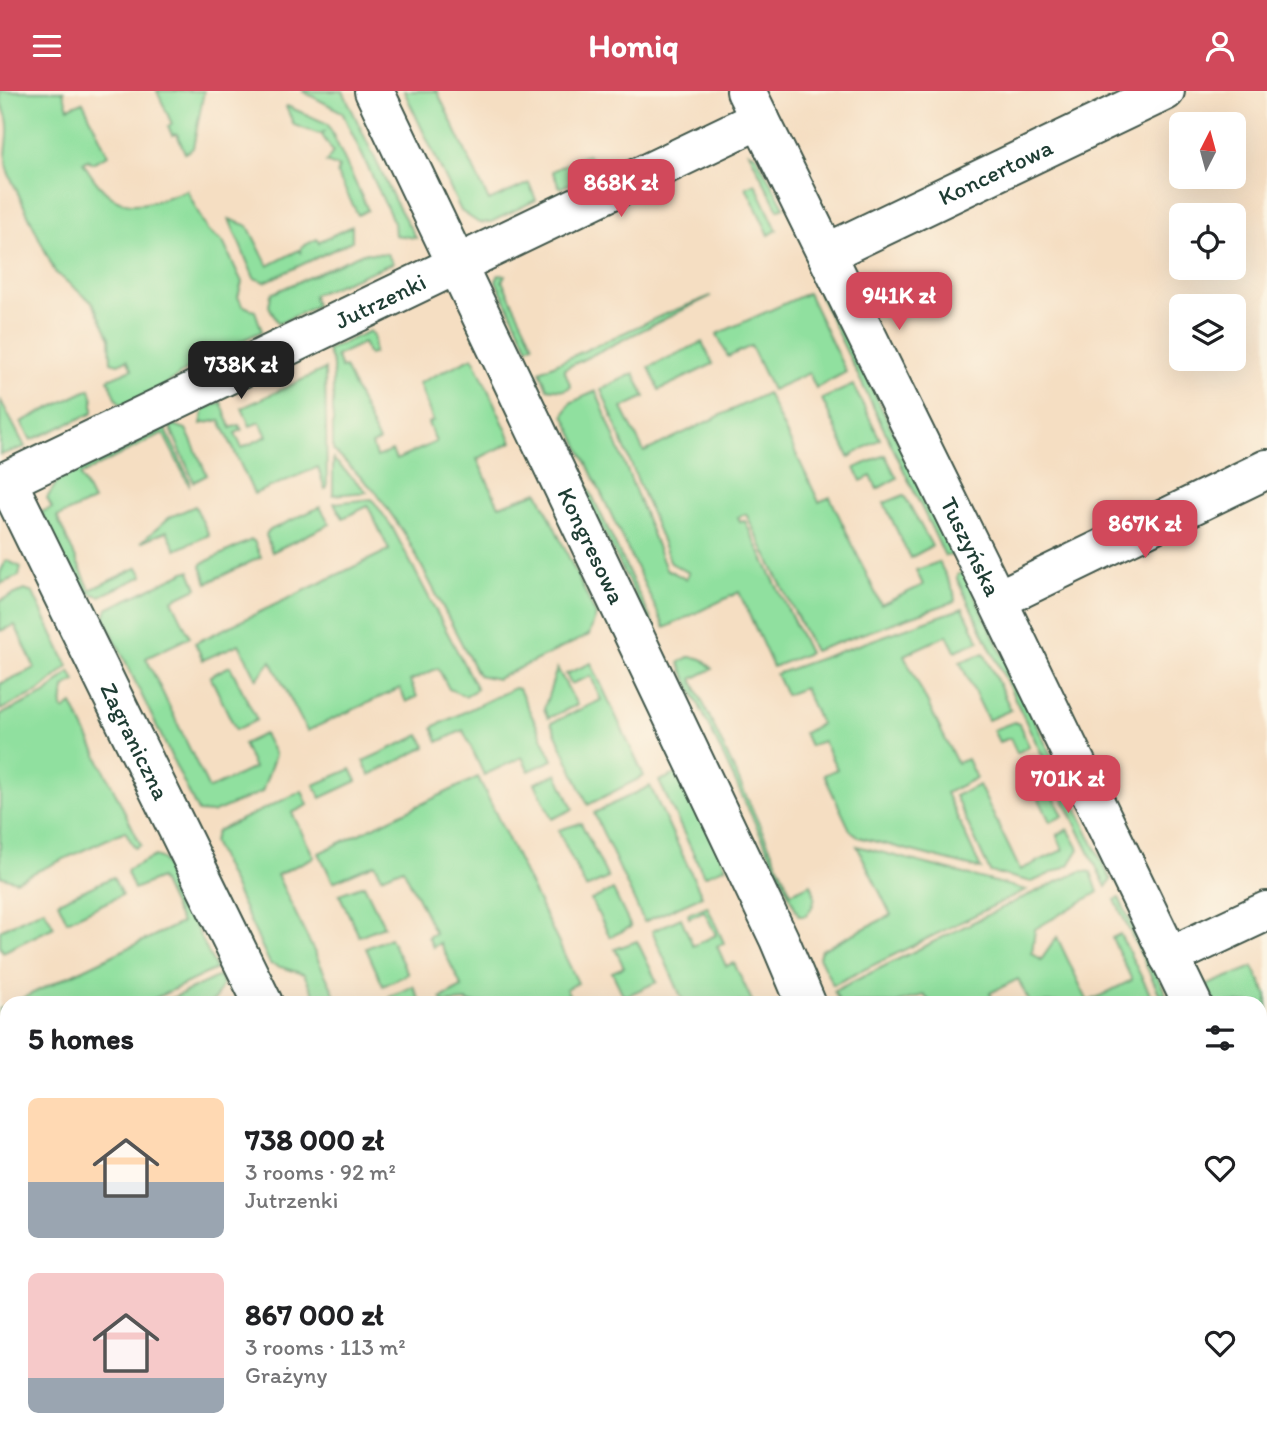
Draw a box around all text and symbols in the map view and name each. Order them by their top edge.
icon: menu [28,27,66,65]
text: Homiq [589,27,678,65]
icon: person [1201,27,1239,65]
north arrow [1169,112,1246,189]
map controls [1169,112,1246,371]
street label: Koncertowa [934,132,1058,211]
pin: 868K zł [556,159,686,219]
text: 868K zł [584,168,658,196]
button: locate [1169,203,1246,280]
street label: Jutrzenki [330,267,430,335]
pin: 941K zł [834,273,964,332]
text: 941K zł [862,281,936,309]
button: layers [1169,294,1246,371]
pin: 738K zł [176,341,306,401]
text: 738K zł [204,350,278,378]
street label: Kongresowa [551,482,632,609]
street label: Tuszyńska [934,492,1008,601]
pin: 867K zł [1080,501,1210,560]
text: 867K zł [1108,509,1182,537]
street label: Zagraniczna [94,678,176,805]
pin: 701K zł [1003,755,1133,815]
text: 701K zł [1031,764,1105,792]
icon: filters [1201,1019,1239,1057]
text: 5 homes [28,1020,134,1057]
text: 738 000 zł [245,1121,384,1158]
icon: home [84,1126,168,1210]
icon: heart [1201,1149,1239,1187]
text: 3 rooms · 92 m² [245,1158,396,1186]
text: Jutrzenki [245,1186,338,1214]
text: 867 000 zł [245,1296,384,1333]
icon: home [84,1301,168,1385]
icon: heart [1201,1324,1239,1362]
text: 3 rooms · 113 m² [245,1333,406,1361]
text: Grażyny [245,1361,327,1389]

